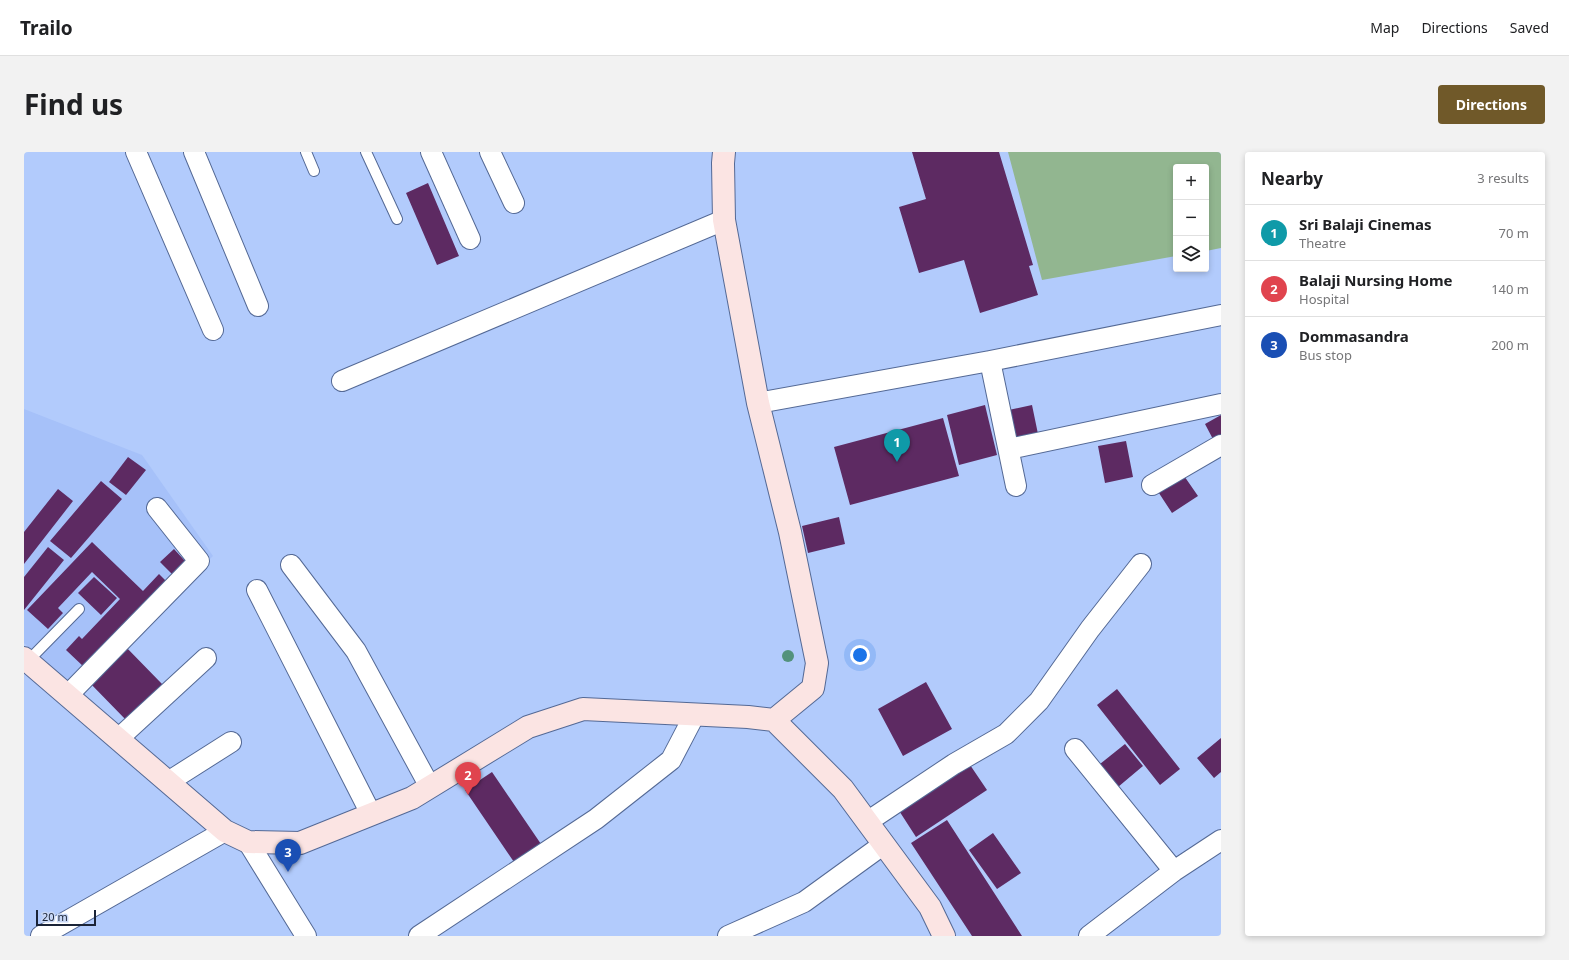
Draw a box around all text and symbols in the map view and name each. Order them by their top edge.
text: Trailo [20,15,73,41]
text: Map [1370,18,1399,37]
text: Directions [1421,18,1488,37]
text: Saved [1510,18,1549,37]
text: Find us [24,85,123,123]
button: Directions [1438,85,1545,124]
map controls [1173,164,1209,272]
button: + [1173,164,1209,200]
text: Nearby [1261,167,1323,190]
text: 3 results [1477,169,1529,187]
button: − [1173,200,1209,236]
text: Sri Balaji Cinemas [1299,214,1432,234]
text: 1 [1270,224,1278,242]
text: 70 m [1499,224,1529,242]
text: Theatre [1299,234,1346,252]
button: layers [1173,236,1209,272]
text: Balaji Nursing Home [1299,270,1453,290]
text: 2 [1270,280,1278,298]
text: 140 m [1491,280,1529,298]
text: Hospital [1299,290,1349,308]
text: Dommasandra [1299,326,1409,346]
text: 3 [1270,336,1278,354]
text: 200 m [1491,336,1529,354]
text: Bus stop [1299,346,1352,364]
pin: 1 [884,429,910,462]
your location [850,645,870,665]
pin: 2 [455,762,481,795]
pin: 3 [275,839,301,872]
scale bar [36,908,96,927]
text: 20 m [42,909,68,924]

